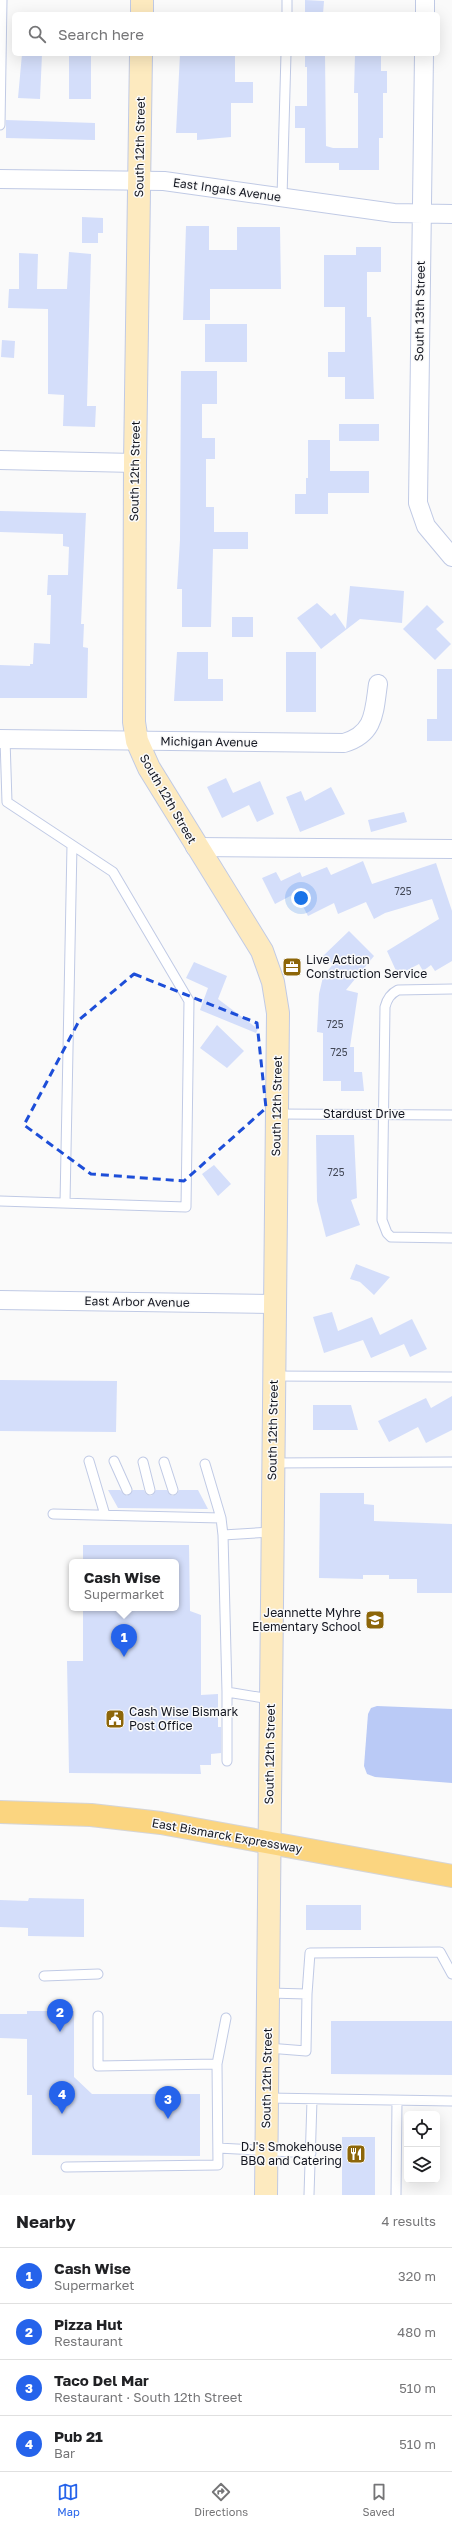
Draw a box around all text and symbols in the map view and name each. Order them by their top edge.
search box [12,12,440,56]
icon: search [26,23,48,45]
text: Search here [58,25,144,43]
street label: South 12th Street [131,96,148,198]
street label: East Ingals Avenue [172,174,282,205]
street label: South 13th Street [411,260,428,362]
street label: South 12th Street [126,420,143,522]
street label: Michigan Avenue [160,733,258,750]
street label: South 12th Street [137,751,200,846]
house number: 725 [395,885,412,897]
your location [291,888,311,908]
place label: Live Action Construction Service [306,952,427,981]
office icon: Live Action Construction Service [281,956,303,978]
house number: 725 [327,1018,344,1030]
house number: 725 [331,1046,348,1058]
street label: South 12th Street [268,1055,285,1157]
street label: Stardust Drive [323,1106,405,1121]
house number: 725 [328,1166,345,1178]
street label: East Arbor Avenue [84,1293,190,1310]
street label: South 12th Street [264,1379,281,1481]
popup [69,1559,179,1611]
text: Cash Wise [84,1568,161,1586]
text: Supermarket [84,1586,164,1602]
place label: Jeannette Myhre Elementary School [252,1605,361,1634]
school or university icon: Jeannette Myhre Elementary School [364,1609,386,1631]
pin: 1 [111,1624,137,1657]
street label: South 12th Street [261,1703,278,1805]
place label: Cash Wise Bismark Post Office [129,1704,238,1733]
public building icon: Cash Wise Bismark Post Office [104,1708,126,1730]
street label: East Bismarck Expressway [151,1815,304,1856]
pin: 2 [47,1999,73,2032]
street label: South 12th Street [258,2027,275,2129]
pin: 4 [49,2081,75,2114]
pin: 3 [155,2086,181,2119]
map controls [404,2111,440,2183]
button: locate [404,2111,440,2147]
place label: DJ's Smokehouse BBQ and Catering [240,2139,342,2168]
restaurant icon: DJ's Smokehouse BBQ and Catering [345,2143,367,2165]
button: layers [404,2147,440,2183]
text: Nearby [16,2211,76,2232]
text: 4 results [382,2213,436,2229]
text: Cash Wise [54,2259,131,2277]
text: 1 [26,2268,32,2284]
text: 320 m [398,2268,436,2284]
text: Supermarket [54,2277,135,2293]
text: Pizza Hut [54,2315,122,2333]
text: 2 [25,2324,33,2340]
text: 480 m [397,2324,436,2340]
text: Restaurant [54,2333,123,2349]
text: Taco Del Mar [54,2371,149,2389]
text: 3 [25,2380,33,2396]
text: 510 m [399,2380,436,2396]
text: Restaurant · South 12th Street [54,2389,243,2405]
text: Pub 21 [54,2427,103,2445]
text: 4 [25,2436,33,2452]
text: 510 m [399,2436,436,2452]
text: Bar [54,2445,75,2461]
tab: Map [57,2481,80,2518]
tab: Directions [194,2481,248,2518]
tab: Saved [363,2481,395,2518]

